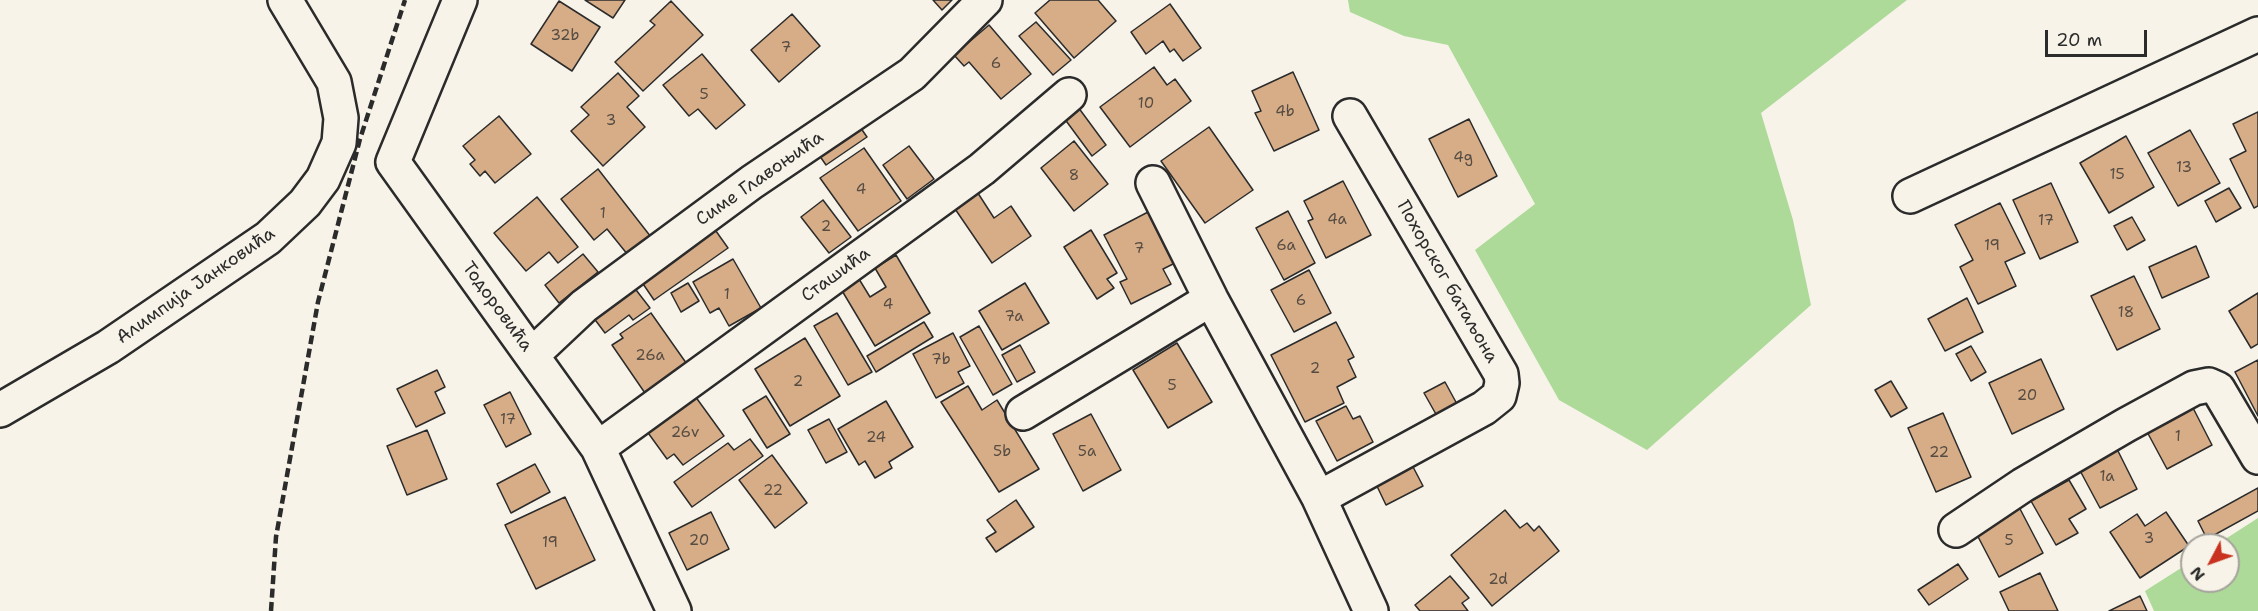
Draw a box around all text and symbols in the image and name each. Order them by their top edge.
scale bar [2048,18,2150,56]
house number: 32b [551,27,579,45]
text: 20 m [2056,28,2102,52]
house number: 7 [781,39,791,57]
house number: 6 [991,55,1001,73]
house number: 5 [699,86,709,104]
house number: 10 [1138,95,1154,113]
house number: 4b [1275,103,1295,121]
house number: 3 [606,112,616,130]
street label: Симе Главоњића [692,127,828,231]
house number: 4g [1453,149,1473,167]
house number: 13 [2176,159,2192,177]
house number: 15 [2109,166,2125,184]
house number: 8 [1069,167,1079,185]
house number: 4 [856,181,866,199]
street label: Похорског батаљона [1392,197,1502,367]
house number: 1 [600,205,606,223]
house number: 4a [1327,211,1347,229]
house number: 17 [2038,212,2054,230]
house number: 2 [821,218,831,236]
street label: Алимпија Јанковића [113,223,279,349]
house number: 6a [1276,237,1296,255]
house number: 19 [1984,237,2000,255]
house number: 7 [1134,240,1144,258]
street label: Сташића [797,243,875,307]
street label: Тодоровића [457,258,537,356]
house number: 1 [724,286,730,304]
house number: 6 [1296,292,1306,310]
house number: 4 [883,296,893,314]
house number: 18 [2118,304,2134,322]
house number: 7a [1004,308,1024,326]
house number: 26a [635,347,665,365]
house number: 7b [931,351,951,369]
house number: 2 [1310,360,1320,378]
house number: 2 [793,373,803,391]
house number: 5 [1167,377,1177,395]
house number: 20 [2017,387,2037,405]
house number: 17 [500,411,516,429]
house number: 26v [671,424,699,442]
house number: 1 [2175,428,2181,446]
house number: 24 [866,429,886,447]
house number: 5b [993,443,1011,461]
house number: 5a [1078,443,1096,461]
house number: 22 [1929,444,1949,462]
house number: 1a [2099,468,2115,486]
house number: 22 [763,482,783,500]
house number: 3 [2144,530,2154,548]
house number: 20 [689,532,709,550]
house number: 5 [2004,532,2014,550]
north arrow [2180,533,2240,593]
house number: 19 [542,534,558,552]
text: N [2185,562,2210,586]
house number: 2d [1488,571,1508,589]

